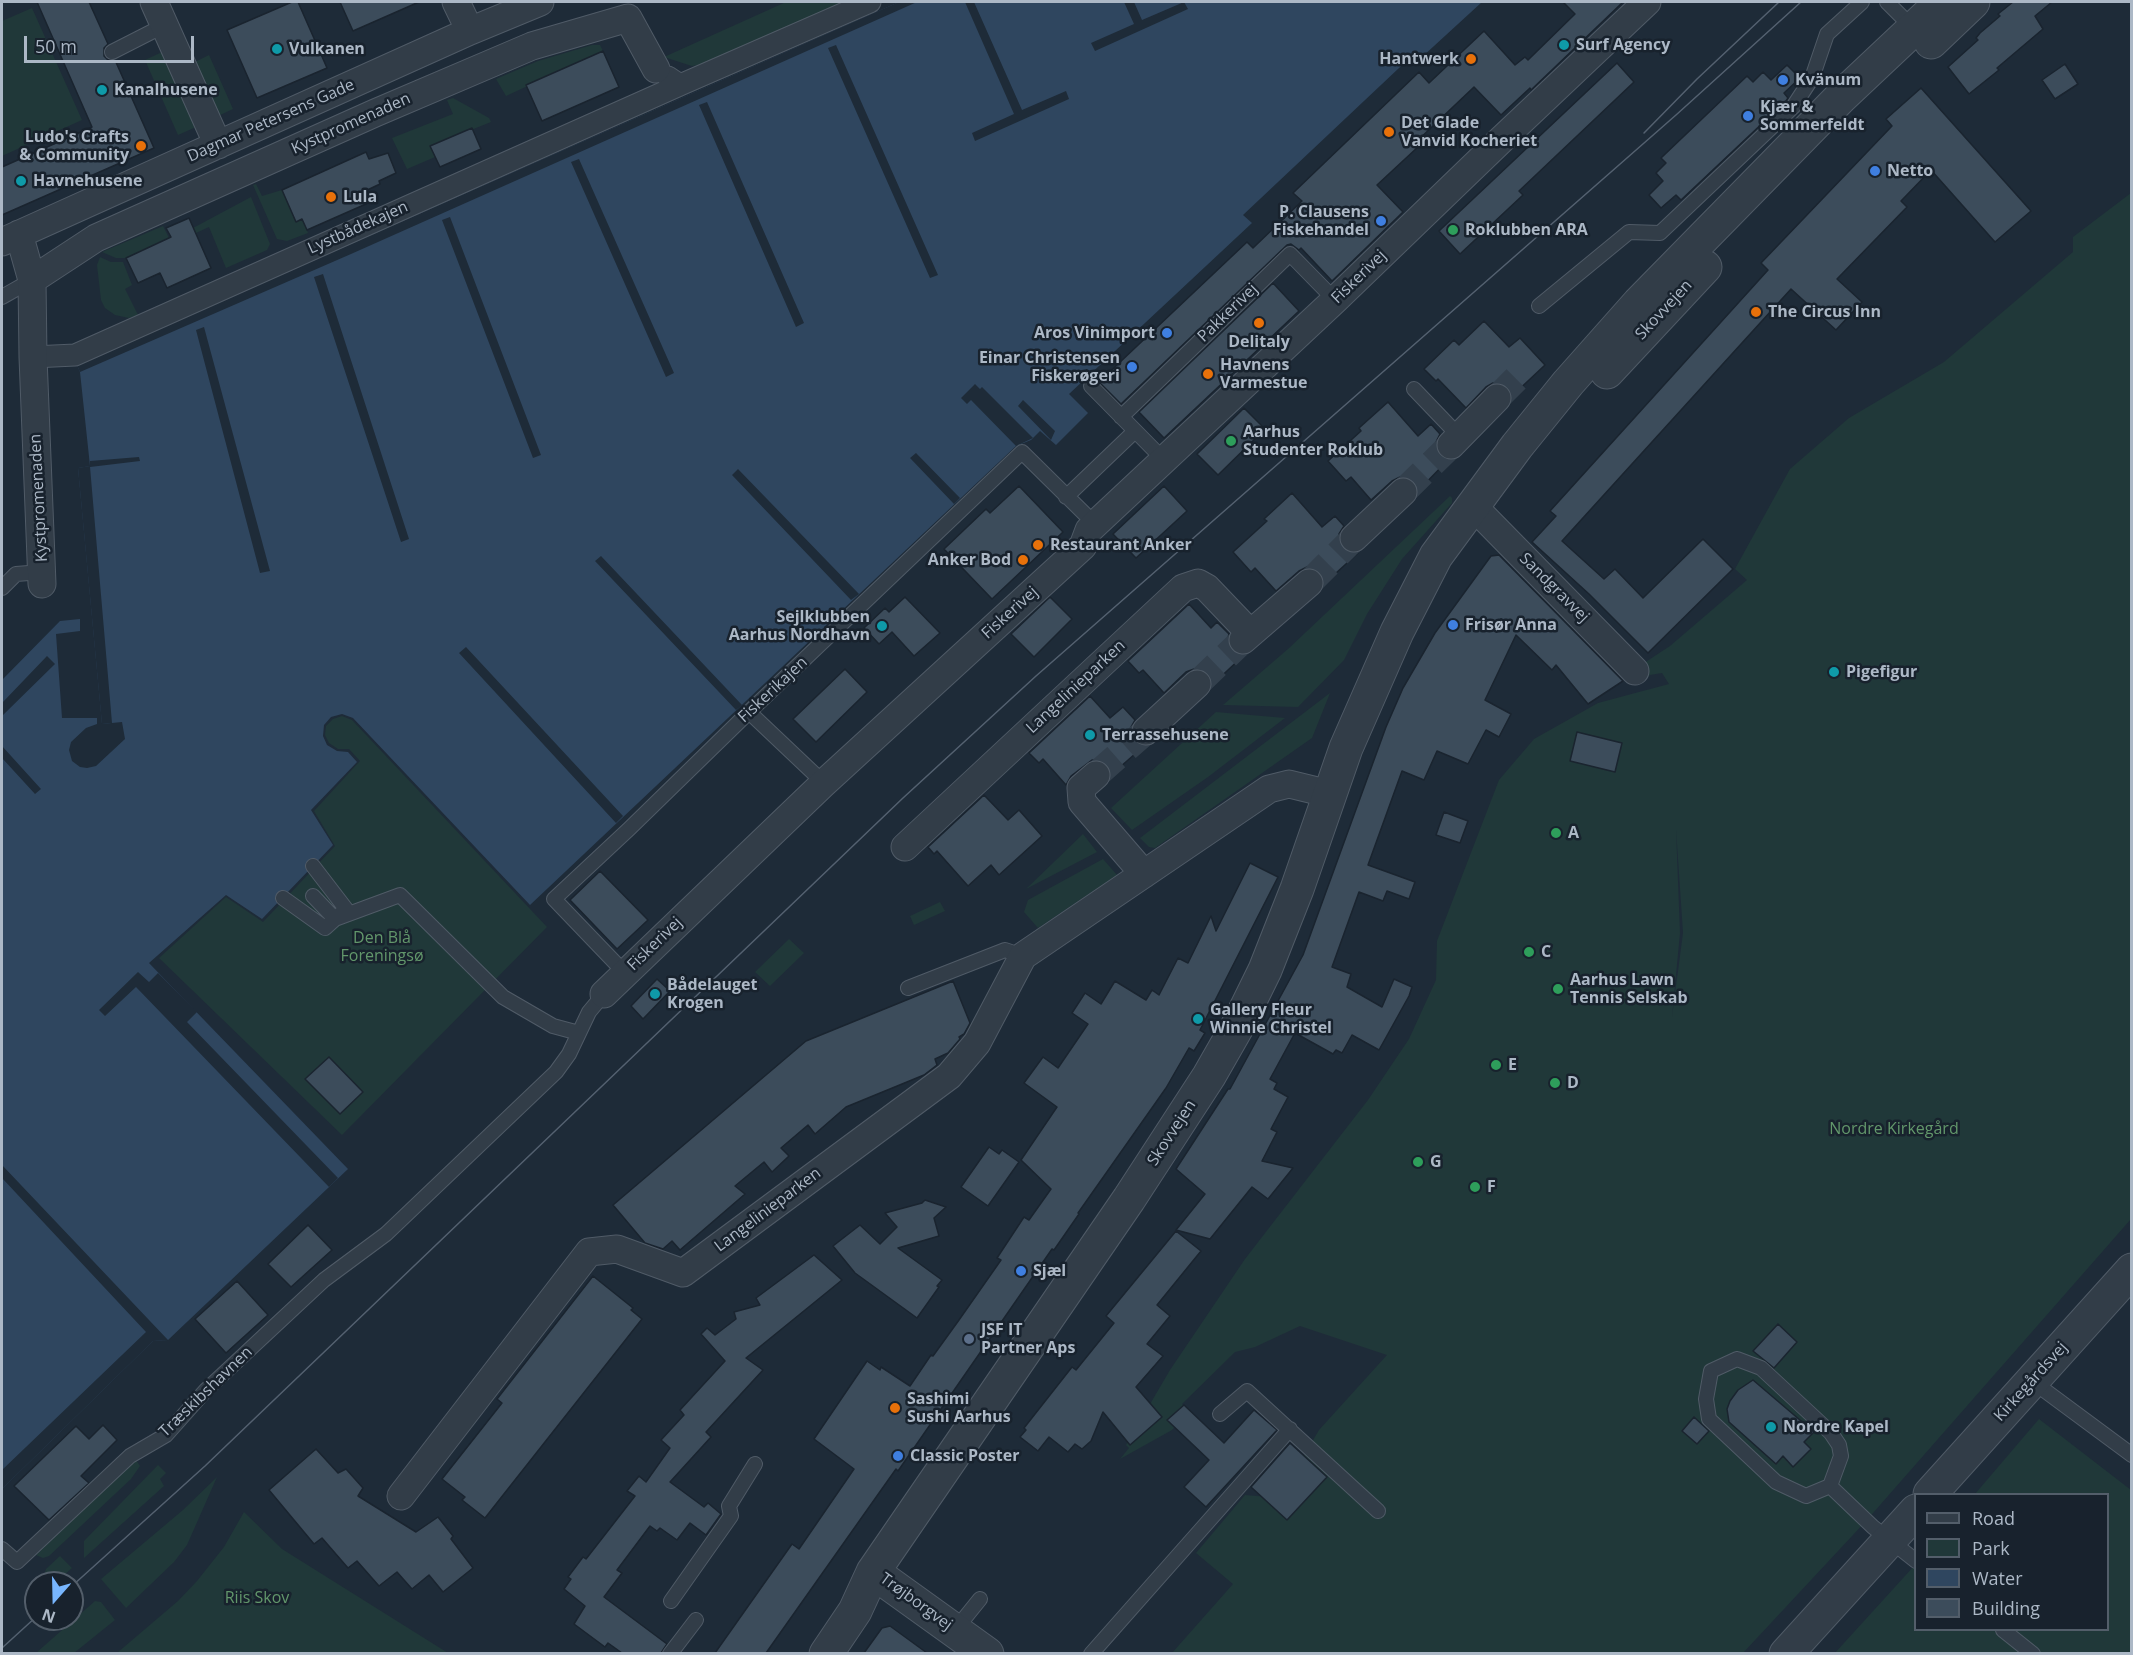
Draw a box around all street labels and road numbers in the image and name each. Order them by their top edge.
street label: Dagmar Petersens Gade [184,75,358,167]
street label: Kystpromenaden [289,89,413,159]
street label: Lystbådekajen [305,197,411,259]
street label: Fiskerivej [1328,246,1390,308]
street label: Skovvejen [1632,276,1696,344]
street label: Pakkerivej [1194,280,1262,346]
street label: Kystpromenaden [26,433,52,563]
street label: Sandgravvej [1515,549,1593,627]
street label: Fiskerivej [978,583,1042,643]
street label: Langelinieparken [1023,636,1129,738]
street label: Fiskerikajen [734,653,812,727]
street label: Fiskerivej [624,913,686,975]
street label: Skovvejen [1144,1096,1200,1170]
street label: Langelinieparken [711,1164,825,1256]
street label: Kirkegårdsvej [1990,1338,2072,1426]
street label: Træskibshavnen [155,1343,257,1441]
street label: Trøjborgvej [876,1569,956,1635]

